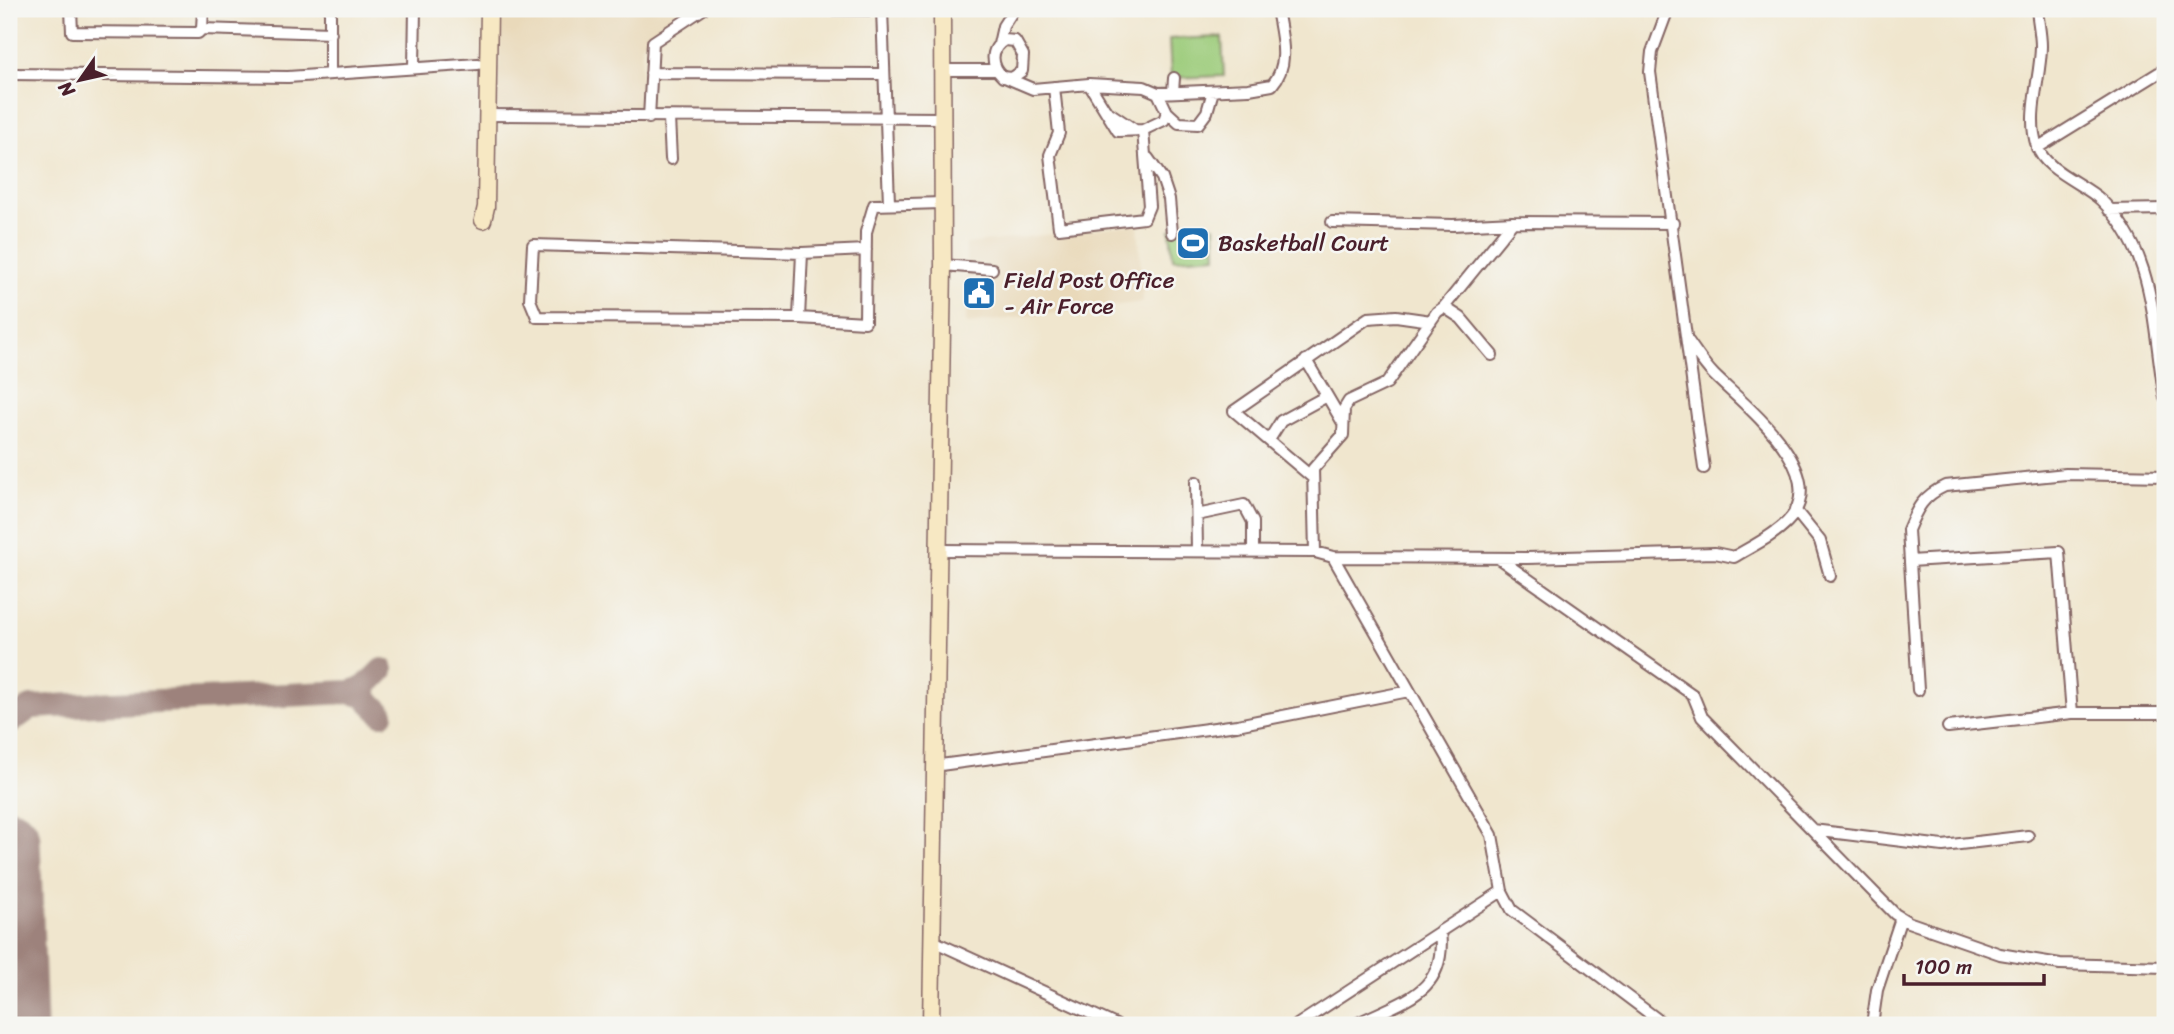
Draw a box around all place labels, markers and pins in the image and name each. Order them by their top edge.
place label: Basketball Court [1218,223,1389,264]
sports icon: Basketball Court [1174,224,1212,262]
place label: Field Post Office - Air Force [1004,260,1175,327]
public building icon: Field Post Office - Air Force [960,274,998,312]

